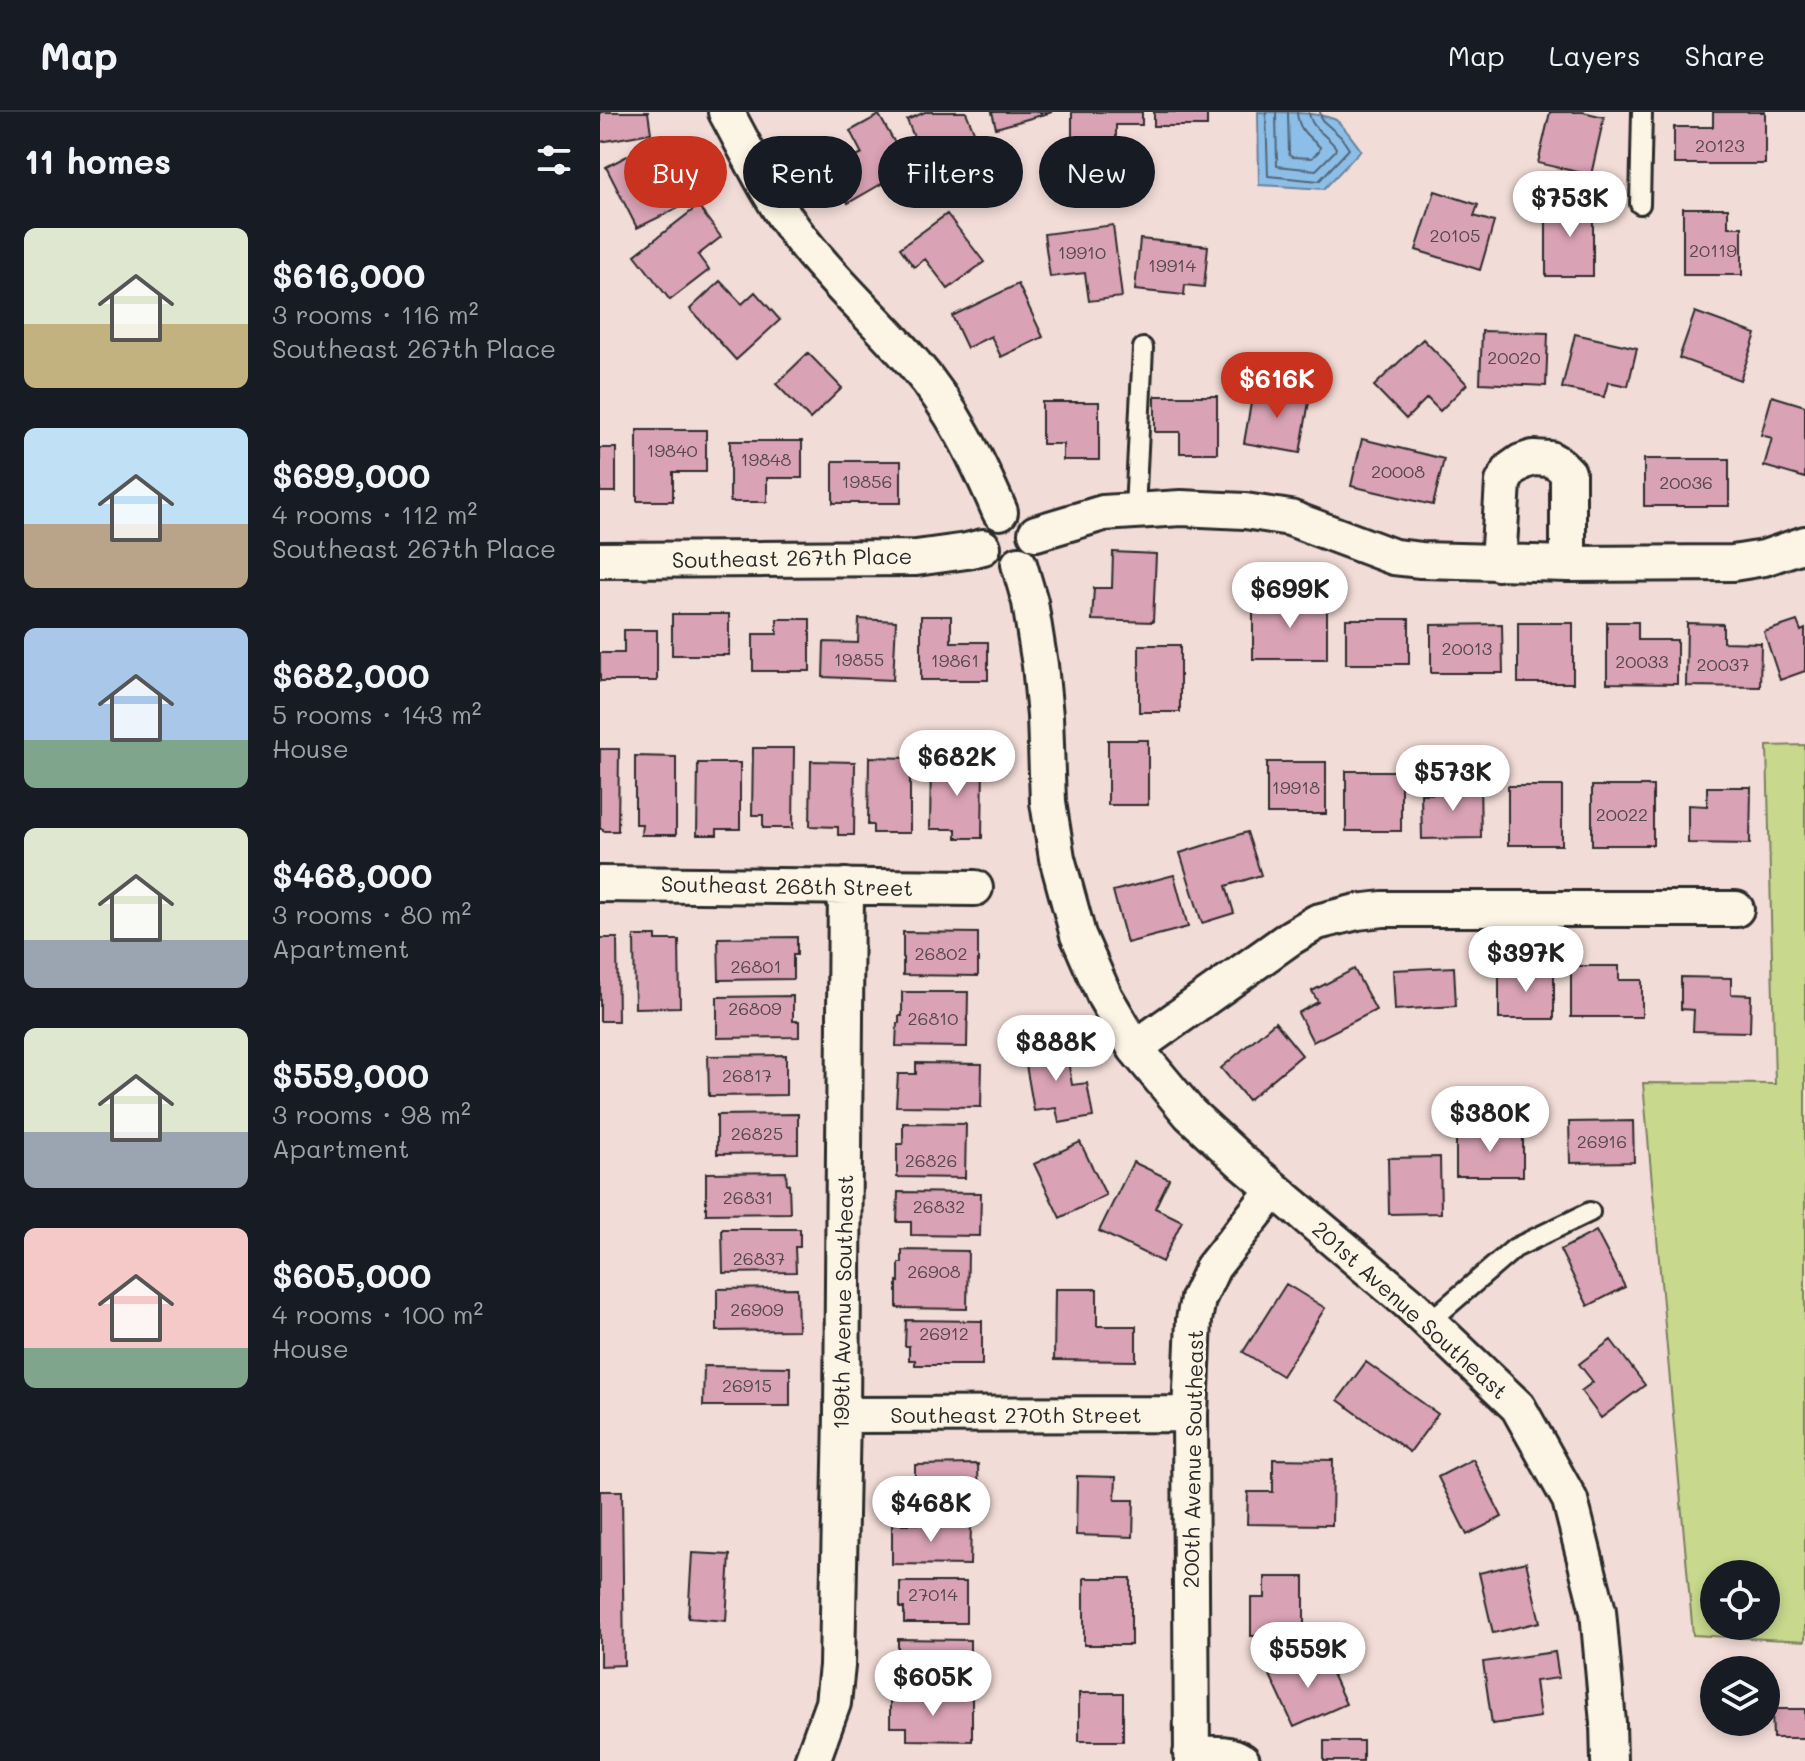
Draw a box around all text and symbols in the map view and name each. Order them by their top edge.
text: Map [40,30,118,80]
text: Map [1448,37,1505,73]
text: Layers [1549,37,1641,73]
text: Share [1685,37,1765,73]
house number: 20123 [1695,133,1745,157]
chip: Buy [624,136,727,208]
chip: Rent [743,136,862,208]
chip: Filters [878,136,1023,208]
chip: New [1039,136,1155,208]
text: 11 homes [24,138,171,183]
icon: filters [532,138,576,182]
pin: $753K [1514,171,1626,239]
text: $753K [1531,180,1609,214]
house number: 20105 [1430,223,1480,247]
house number: 20119 [1689,238,1737,262]
house number: 19910 [1058,240,1106,264]
text: $616,000 [272,252,425,297]
house number: 19914 [1148,253,1196,277]
icon: home [88,260,184,356]
text: 3 rooms · 116 m² [272,297,479,331]
text: Southeast 267th Place [272,331,556,365]
house number: 20020 [1487,345,1541,369]
pin: $616K [1221,352,1333,420]
text: $616K [1239,361,1315,395]
house number: 19840 [646,438,698,462]
house number: 19848 [740,447,792,471]
text: $699,000 [272,452,430,497]
house number: 20008 [1371,459,1425,483]
icon: home [88,460,184,556]
house number: 19856 [842,469,892,493]
house number: 20036 [1659,470,1713,494]
text: 4 rooms · 112 m² [272,497,477,531]
text: Southeast 267th Place [272,531,556,565]
street label: Southeast 267th Place [672,541,912,574]
pin: $699K [1234,562,1346,630]
text: $699K [1250,571,1330,605]
house number: 20013 [1442,636,1492,660]
house number: 19855 [834,647,884,671]
house number: 19861 [931,648,979,672]
house number: 20033 [1615,649,1669,673]
text: $682,000 [272,652,430,697]
house number: 20037 [1697,652,1749,676]
icon: home [88,660,184,756]
text: 5 rooms · 143 m² [272,697,482,731]
pin: $682K [901,730,1013,798]
text: House [272,731,349,765]
text: $682K [917,739,997,773]
pin: $573K [1397,745,1509,813]
text: $573K [1414,754,1492,788]
house number: 19918 [1272,775,1320,799]
house number: 20022 [1596,802,1648,826]
text: $468,000 [272,852,432,897]
icon: home [88,860,184,956]
street label: Southeast 268th Street [661,869,913,902]
text: 3 rooms · 80 m² [272,897,471,931]
pin: $397K [1470,926,1582,994]
text: Apartment [272,931,409,965]
text: $397K [1487,935,1565,969]
house number: 26802 [915,941,967,965]
house number: 26801 [731,954,781,978]
house number: 26809 [728,996,782,1020]
house number: 26810 [908,1006,958,1030]
pin: $888K [1000,1015,1112,1083]
text: $888K [1015,1024,1097,1058]
text: $559,000 [272,1052,429,1097]
icon: home [88,1060,184,1156]
house number: 26817 [722,1063,772,1087]
pin: $380K [1434,1086,1546,1154]
text: $380K [1449,1095,1531,1129]
text: 3 rooms · 98 m² [272,1097,471,1131]
house number: 26825 [731,1121,783,1145]
house number: 26916 [1577,1129,1627,1153]
text: Apartment [272,1131,409,1165]
house number: 26826 [905,1148,957,1172]
street label: 199th Avenue Southeast [826,1174,859,1430]
house number: 26831 [723,1185,773,1209]
house number: 26832 [913,1194,965,1218]
street label: 201st Avenue Southeast [1306,1214,1514,1405]
house number: 26837 [733,1246,785,1270]
text: $605,000 [272,1252,431,1297]
house number: 26908 [907,1259,961,1283]
icon: home [88,1260,184,1356]
text: 4 rooms · 100 m² [272,1297,483,1331]
house number: 26909 [730,1297,784,1321]
house number: 26912 [919,1321,969,1345]
street label: 200th Avenue Southeast [1176,1329,1209,1589]
text: House [272,1331,349,1365]
house number: 26915 [722,1373,772,1397]
street label: Southeast 270th Street [890,1400,1142,1429]
pin: $468K [875,1476,987,1544]
text: $468K [890,1485,972,1519]
map controls [1700,1560,1780,1736]
button: locate [1700,1560,1780,1640]
house number: 27014 [908,1582,958,1606]
pin: $559K [1252,1622,1364,1690]
text: $559K [1268,1631,1348,1665]
pin: $605K [877,1650,989,1718]
button: layers [1700,1656,1780,1736]
text: $605K [893,1659,973,1693]

